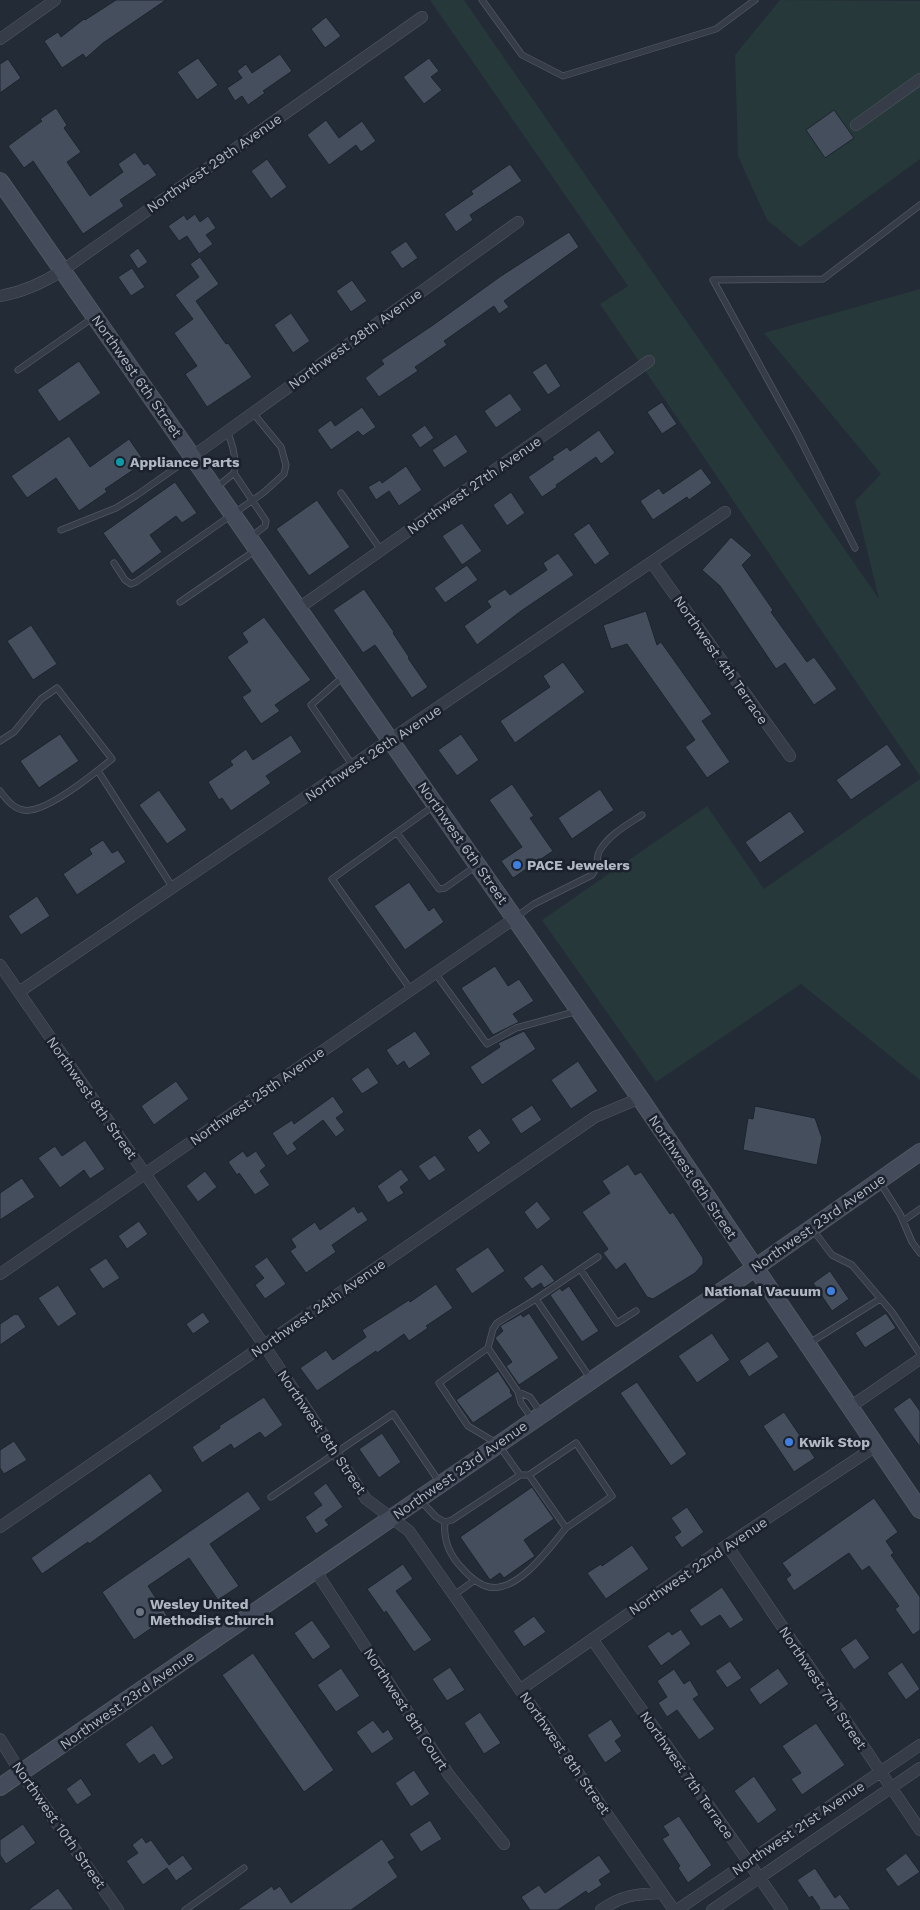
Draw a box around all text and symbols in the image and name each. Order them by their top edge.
street label: Northwest 29th Avenue [144,110,284,216]
street label: Northwest 28th Avenue [285,285,425,393]
street label: Northwest 6th Street [89,312,185,440]
street label: Northwest 27th Avenue [404,433,544,537]
place label: Appliance Parts [130,454,240,470]
marker: Appliance Parts [114,456,126,468]
street label: Northwest 4th Terrace [670,593,772,727]
street label: Northwest 26th Avenue [302,701,444,805]
street label: Northwest 6th Street [415,779,511,907]
place label: PACE Jewelers [527,857,630,873]
marker: PACE Jewelers [511,859,523,871]
street label: Northwest 8th Street [44,1034,140,1162]
street label: Northwest 25th Avenue [187,1043,327,1149]
street label: Northwest 6th Street [646,1112,740,1242]
street label: Northwest 23rd Avenue [748,1171,888,1275]
street label: Northwest 24th Avenue [248,1255,388,1361]
place label: National Vacuum [704,1283,821,1299]
marker: National Vacuum [825,1285,837,1297]
street label: Northwest 8th Street [275,1367,370,1497]
street label: Northwest 23rd Avenue [390,1418,530,1522]
place label: Kwik Stop [799,1434,870,1450]
marker: Kwik Stop [783,1436,795,1448]
street label: Northwest 22nd Avenue [626,1514,770,1618]
place label: Wesley United Methodist Church [150,1596,274,1628]
marker: Wesley United Methodist Church [134,1606,146,1618]
street label: Northwest 7th Street [776,1624,870,1753]
street label: Northwest 8th Court [361,1645,451,1773]
street label: Northwest 23rd Avenue [57,1648,197,1752]
street label: Northwest 8th Street [517,1689,613,1817]
street label: Northwest 7th Terrace [637,1708,737,1842]
street label: Northwest 10th Street [9,1758,109,1892]
street label: Northwest 21st Avenue [729,1778,867,1878]

